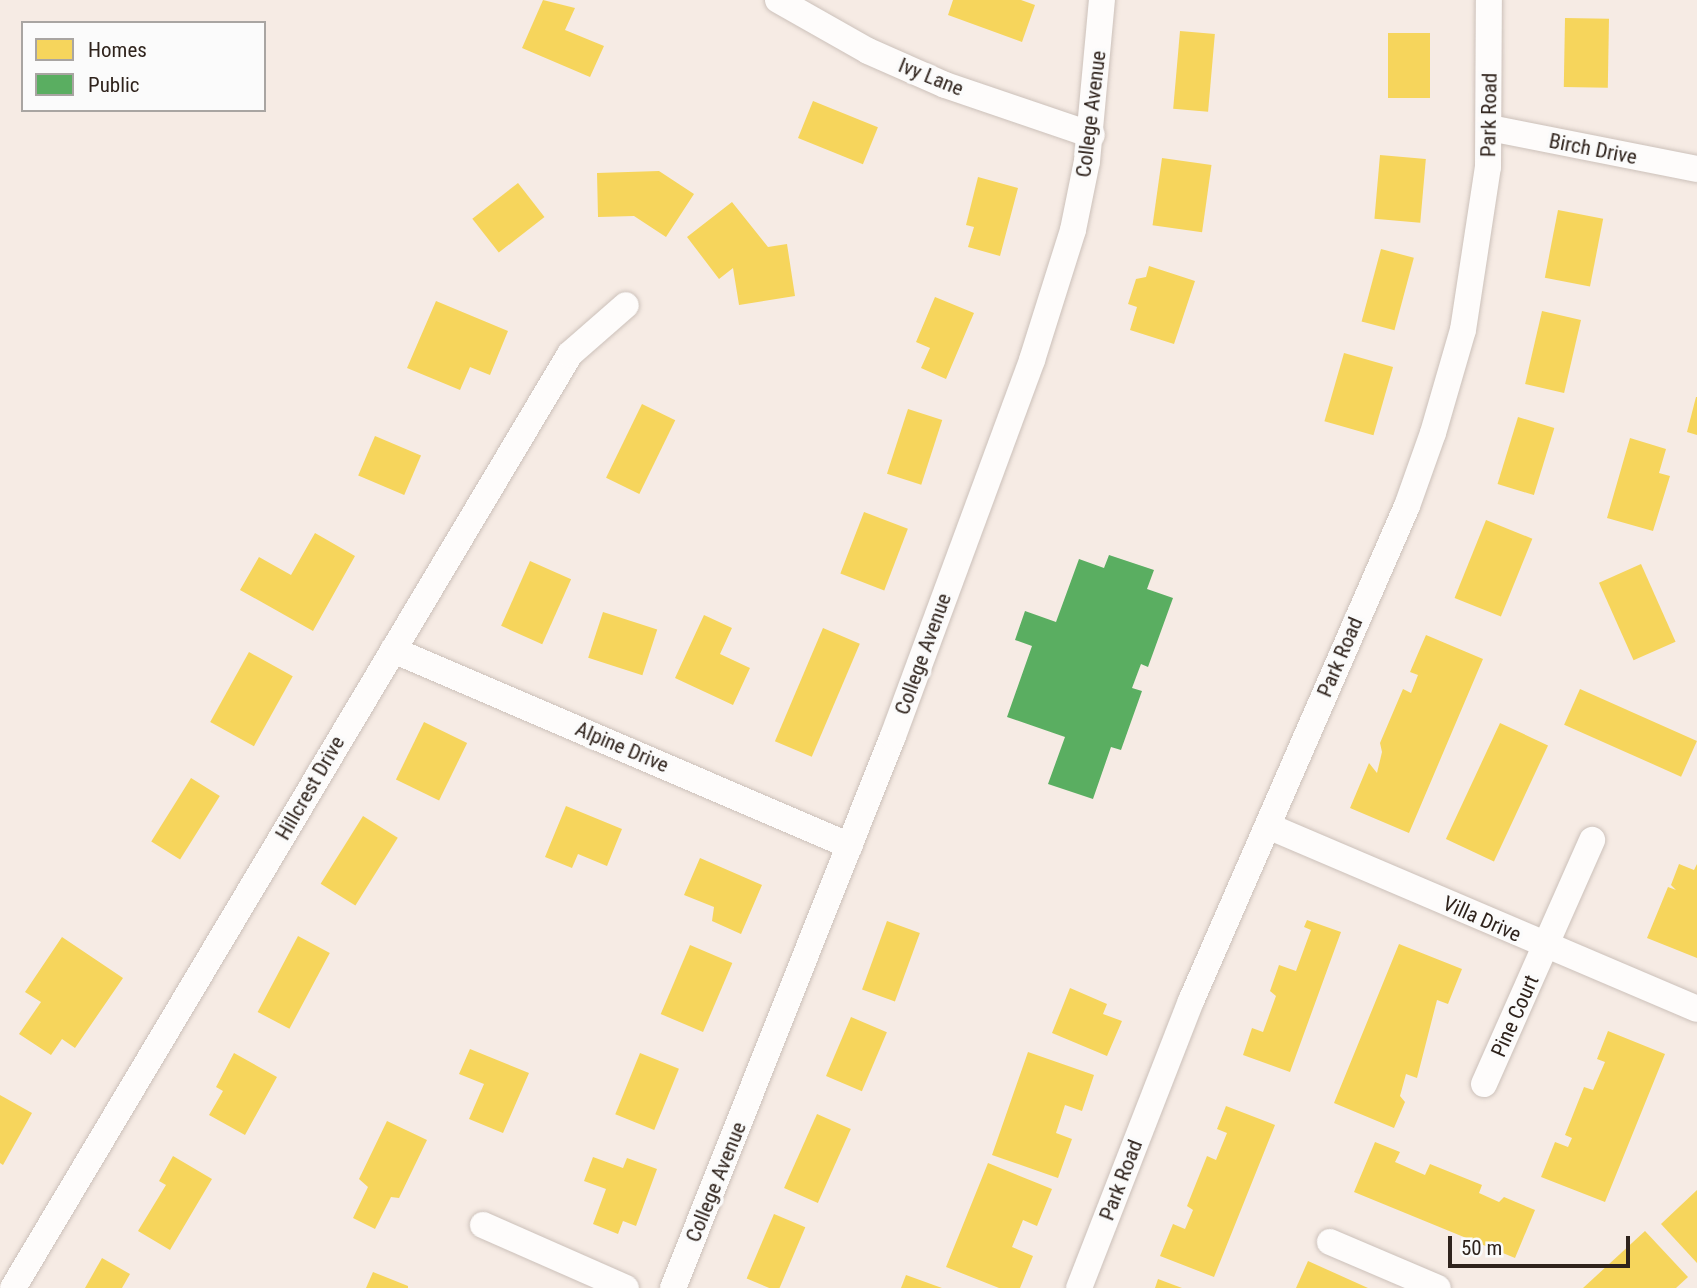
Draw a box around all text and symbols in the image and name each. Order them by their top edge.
legend [21,21,266,112]
text: Homes [88,38,147,62]
street label: College Avenue [1071,49,1111,179]
street label: Ivy Lane [895,53,967,101]
text: Public [88,73,140,97]
street label: Park Road [1476,73,1502,157]
street label: Birch Drive [1547,128,1639,170]
street label: College Avenue [889,590,957,718]
street label: Park Road [1312,613,1368,701]
street label: Alpine Drive [572,716,672,778]
street label: Hillcrest Drive [270,732,350,844]
street label: Villa Drive [1439,891,1525,947]
street label: Pine Court [1486,971,1544,1061]
street label: College Avenue [680,1118,752,1246]
street label: Park Road [1094,1136,1148,1224]
scale bar [1452,1222,1634,1266]
text: 50 m [1461,1236,1502,1260]

